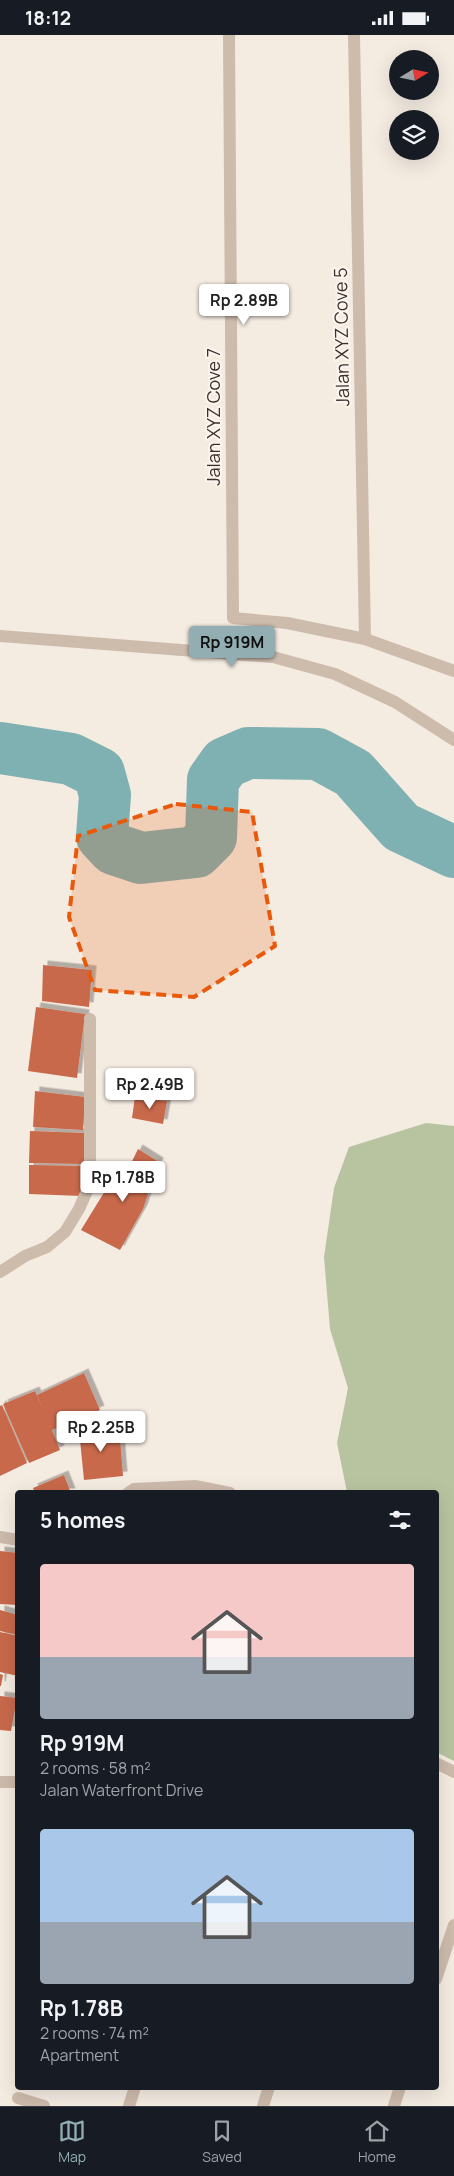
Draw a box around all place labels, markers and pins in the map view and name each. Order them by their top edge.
pin: Rp 2.89B [192,283,296,326]
pin: Rp 919M [186,625,278,668]
pin: Rp 2.49B [98,1067,202,1110]
pin: Rp 1.78B [71,1161,175,1203]
pin: Rp 2.25B [49,1411,153,1453]

